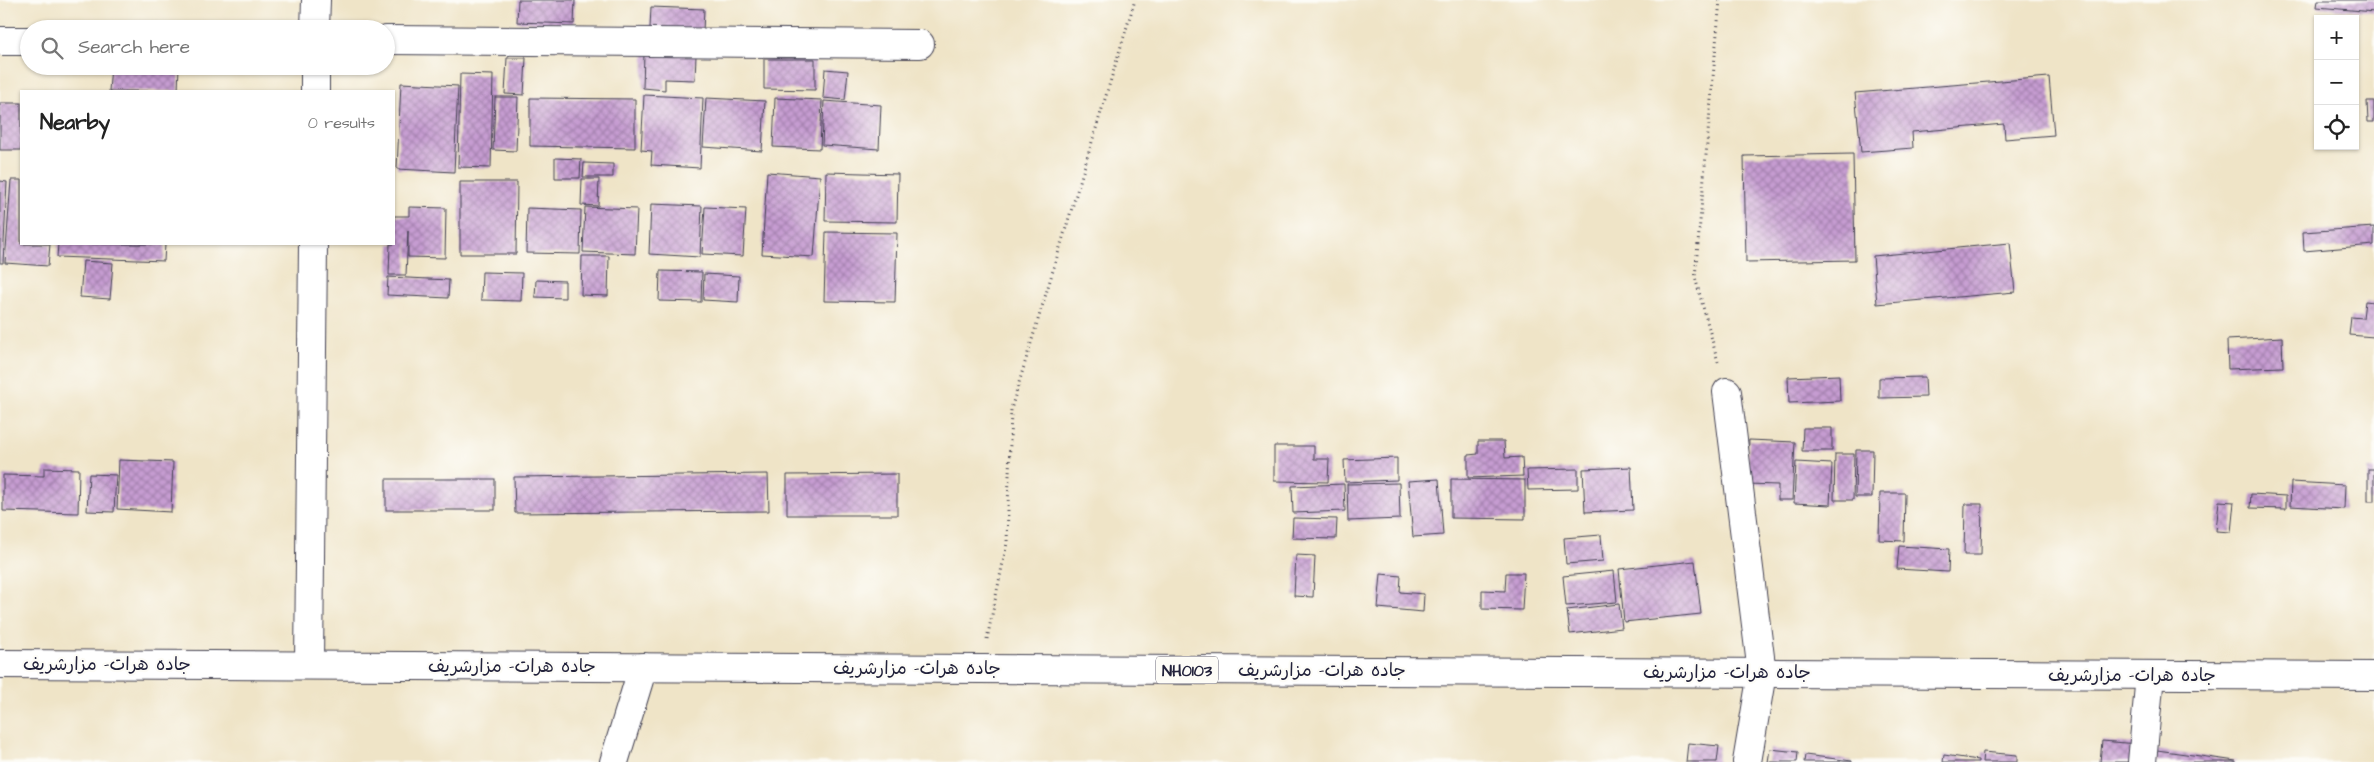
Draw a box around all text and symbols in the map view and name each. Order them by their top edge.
map controls [2314,15,2359,150]
button: + [2314,15,2359,60]
search box [20,20,395,75]
icon: search [38,34,66,62]
text: Search here [78,34,190,61]
button: − [2314,60,2359,105]
button: locate [2314,105,2359,150]
text: Nearby [40,108,110,137]
text: 0 results [308,112,375,134]
street label: جاده هرات- مزارشریف [23,652,191,677]
street label: جاده هرات- مزارشریف [428,654,596,679]
street label: جاده هرات- مزارشریف [833,656,1001,681]
road number: NH0103 [1156,656,1218,684]
street label: جاده هرات- مزارشریف [1238,658,1406,683]
street label: جاده هرات- مزارشریف [1643,660,1811,685]
street label: جاده هرات- مزارشریف [2048,663,2216,688]

